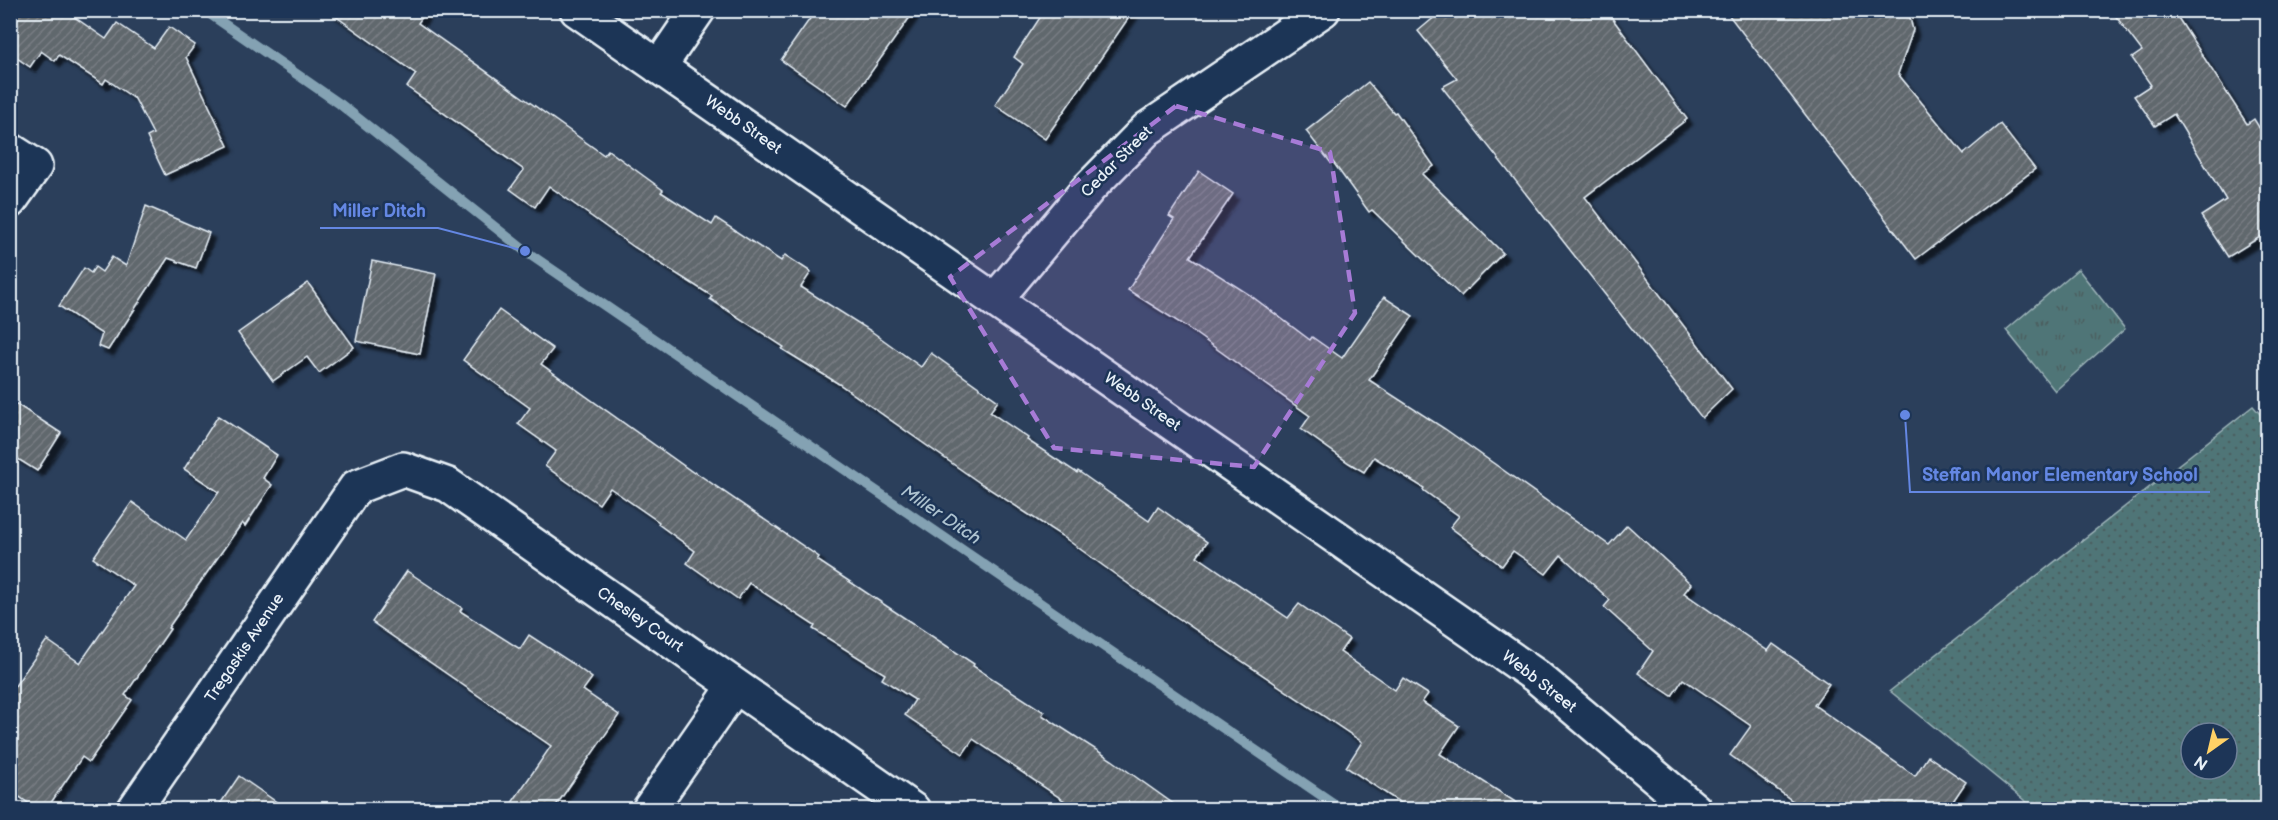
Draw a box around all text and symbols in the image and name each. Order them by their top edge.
street label: Webb Street [701,92,785,158]
street label: Cedar Street [1077,122,1157,202]
callout: Miller Ditch [320,192,438,228]
text: Miller Ditch [332,201,426,222]
street label: Webb Street [1100,369,1184,435]
callout: Steffan Manor Elementary School [1910,456,2210,492]
text: Steffan Manor Elementary School [1922,465,2198,486]
water label: Miller Ditch [897,481,985,549]
street label: Chesley Court [593,583,687,657]
street label: Tregaskis Avenue [201,589,289,706]
street label: Webb Street [1498,647,1580,717]
north arrow [2179,721,2239,781]
text: N [2191,751,2212,773]

